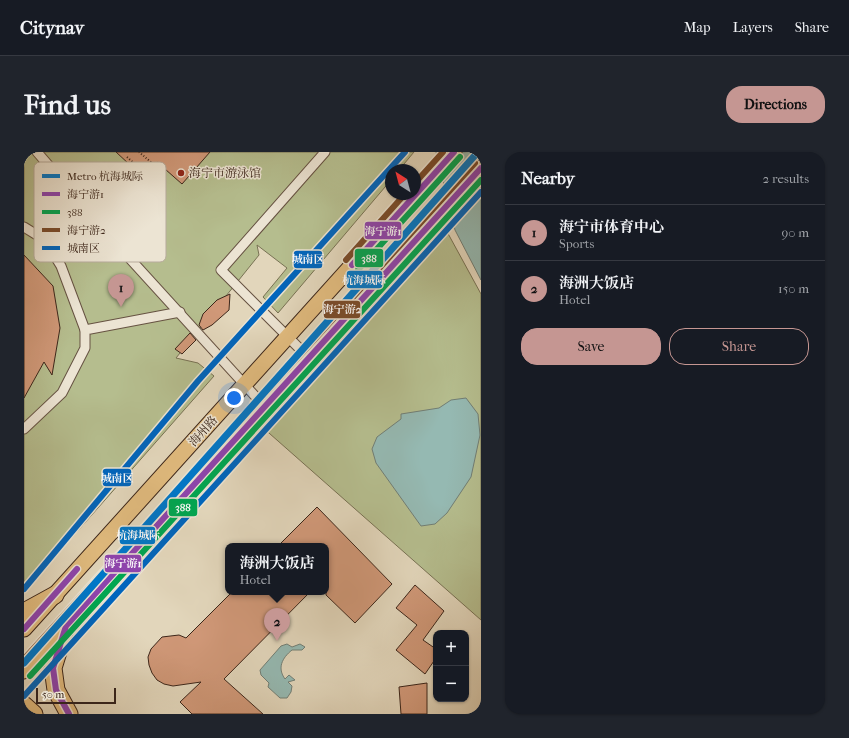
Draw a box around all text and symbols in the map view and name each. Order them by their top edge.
text: Citynav [20,17,84,39]
text: Map [684,19,711,36]
text: Layers [733,19,773,36]
text: Share [795,19,829,36]
button: Directions [726,86,825,123]
text: Find us [24,88,111,121]
legend [34,162,166,262]
north arrow [385,164,421,200]
place label: 海宁市游泳馆 [189,166,261,180]
marker: 海宁市游泳馆 [176,168,186,178]
text: Nearby [521,168,575,188]
text: Metro 杭海城际 [67,170,143,183]
text: 2 results [763,171,809,186]
text: 海宁游1 [67,188,104,201]
text: 388 [67,206,83,219]
text: 海宁市体育中心 [559,218,664,236]
line badge: 海宁游1 [364,221,402,240]
text: 海宁游2 [67,224,106,237]
text: 海宁游1 [365,225,402,238]
text: 1 [532,225,536,240]
text: 90 m [781,225,809,240]
text: Sports [559,236,594,251]
text: 城南区 [67,242,100,255]
line badge: 388 [354,248,384,268]
line badge: 城南区 [293,250,323,269]
text: 388 [361,252,377,265]
text: 城南区 [292,253,325,266]
line badge: 杭海城际 [346,270,383,289]
pin: 1 [108,274,134,307]
text: 杭海城际 [342,274,386,287]
text: 海洲大饭店 [559,274,634,292]
text: 2 [531,281,537,296]
text: 150 m [778,281,809,296]
text: Hotel [559,292,590,307]
line badge: 海宁游2 [323,300,361,319]
text: 海宁游2 [323,303,362,316]
button: Save [521,328,661,365]
button: Share [669,328,809,365]
your location [224,388,244,408]
street label: 海州路 [186,413,220,449]
line badge: 城南区 [102,468,132,487]
text: 城南区 [101,472,134,485]
line badge: 388 [168,498,198,517]
text: 388 [175,501,191,514]
line badge: 杭海城际 [119,526,156,545]
text: 杭海城际 [116,529,160,542]
popup [225,543,329,595]
line badge: 海宁游1 [104,554,142,573]
text: 海洲大饭店 [239,554,315,572]
text: 海宁游1 [105,557,142,570]
text: Hotel [239,572,271,587]
pin: 2 [264,608,290,641]
map controls [433,630,469,702]
button: + [433,630,469,666]
button: − [433,666,469,702]
scale bar [36,686,116,705]
text: 50 m [42,688,64,701]

